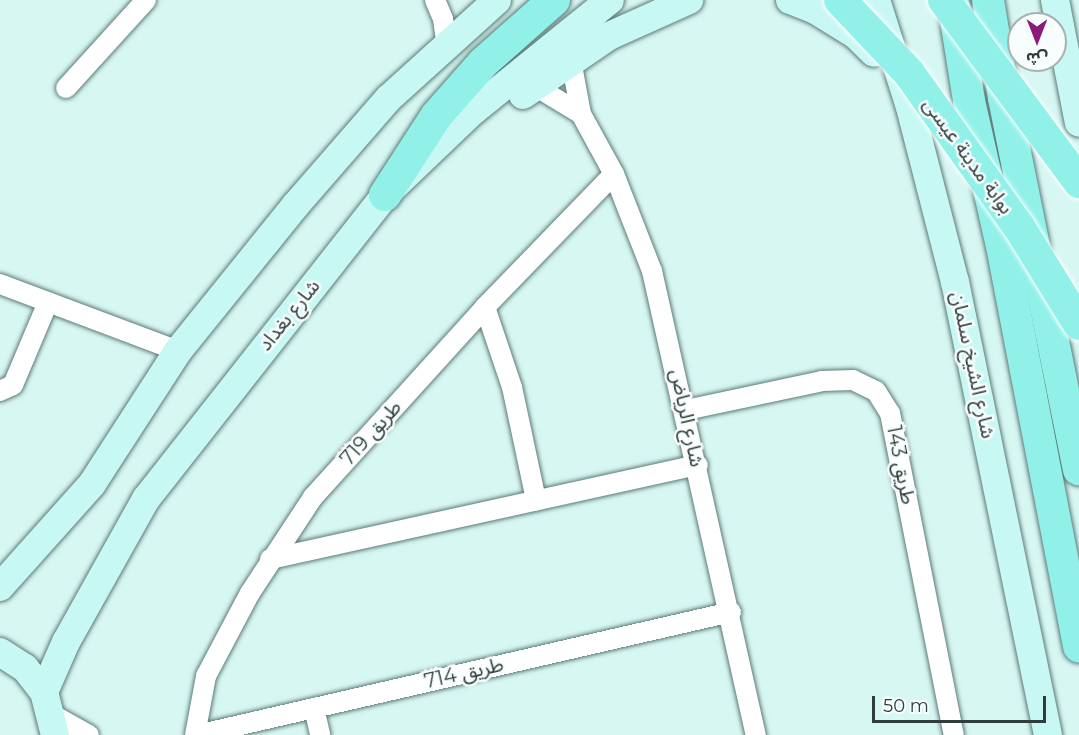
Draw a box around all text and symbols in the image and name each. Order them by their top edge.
north arrow [1007,12,1067,72]
text: ش [1026,49,1048,68]
street label: بوابة مدينة عيسى [918,93,1018,219]
street label: شارع بغداد [253,274,325,356]
street label: شارع الشيخ سلمان [946,289,1000,441]
street label: شارع الرياض [665,367,709,469]
street label: طريق 719 [335,395,407,471]
street label: طريق 143 [882,424,920,506]
street label: طريق 714 [422,652,506,694]
scale bar [875,684,1049,722]
text: 50 m [883,695,929,717]

